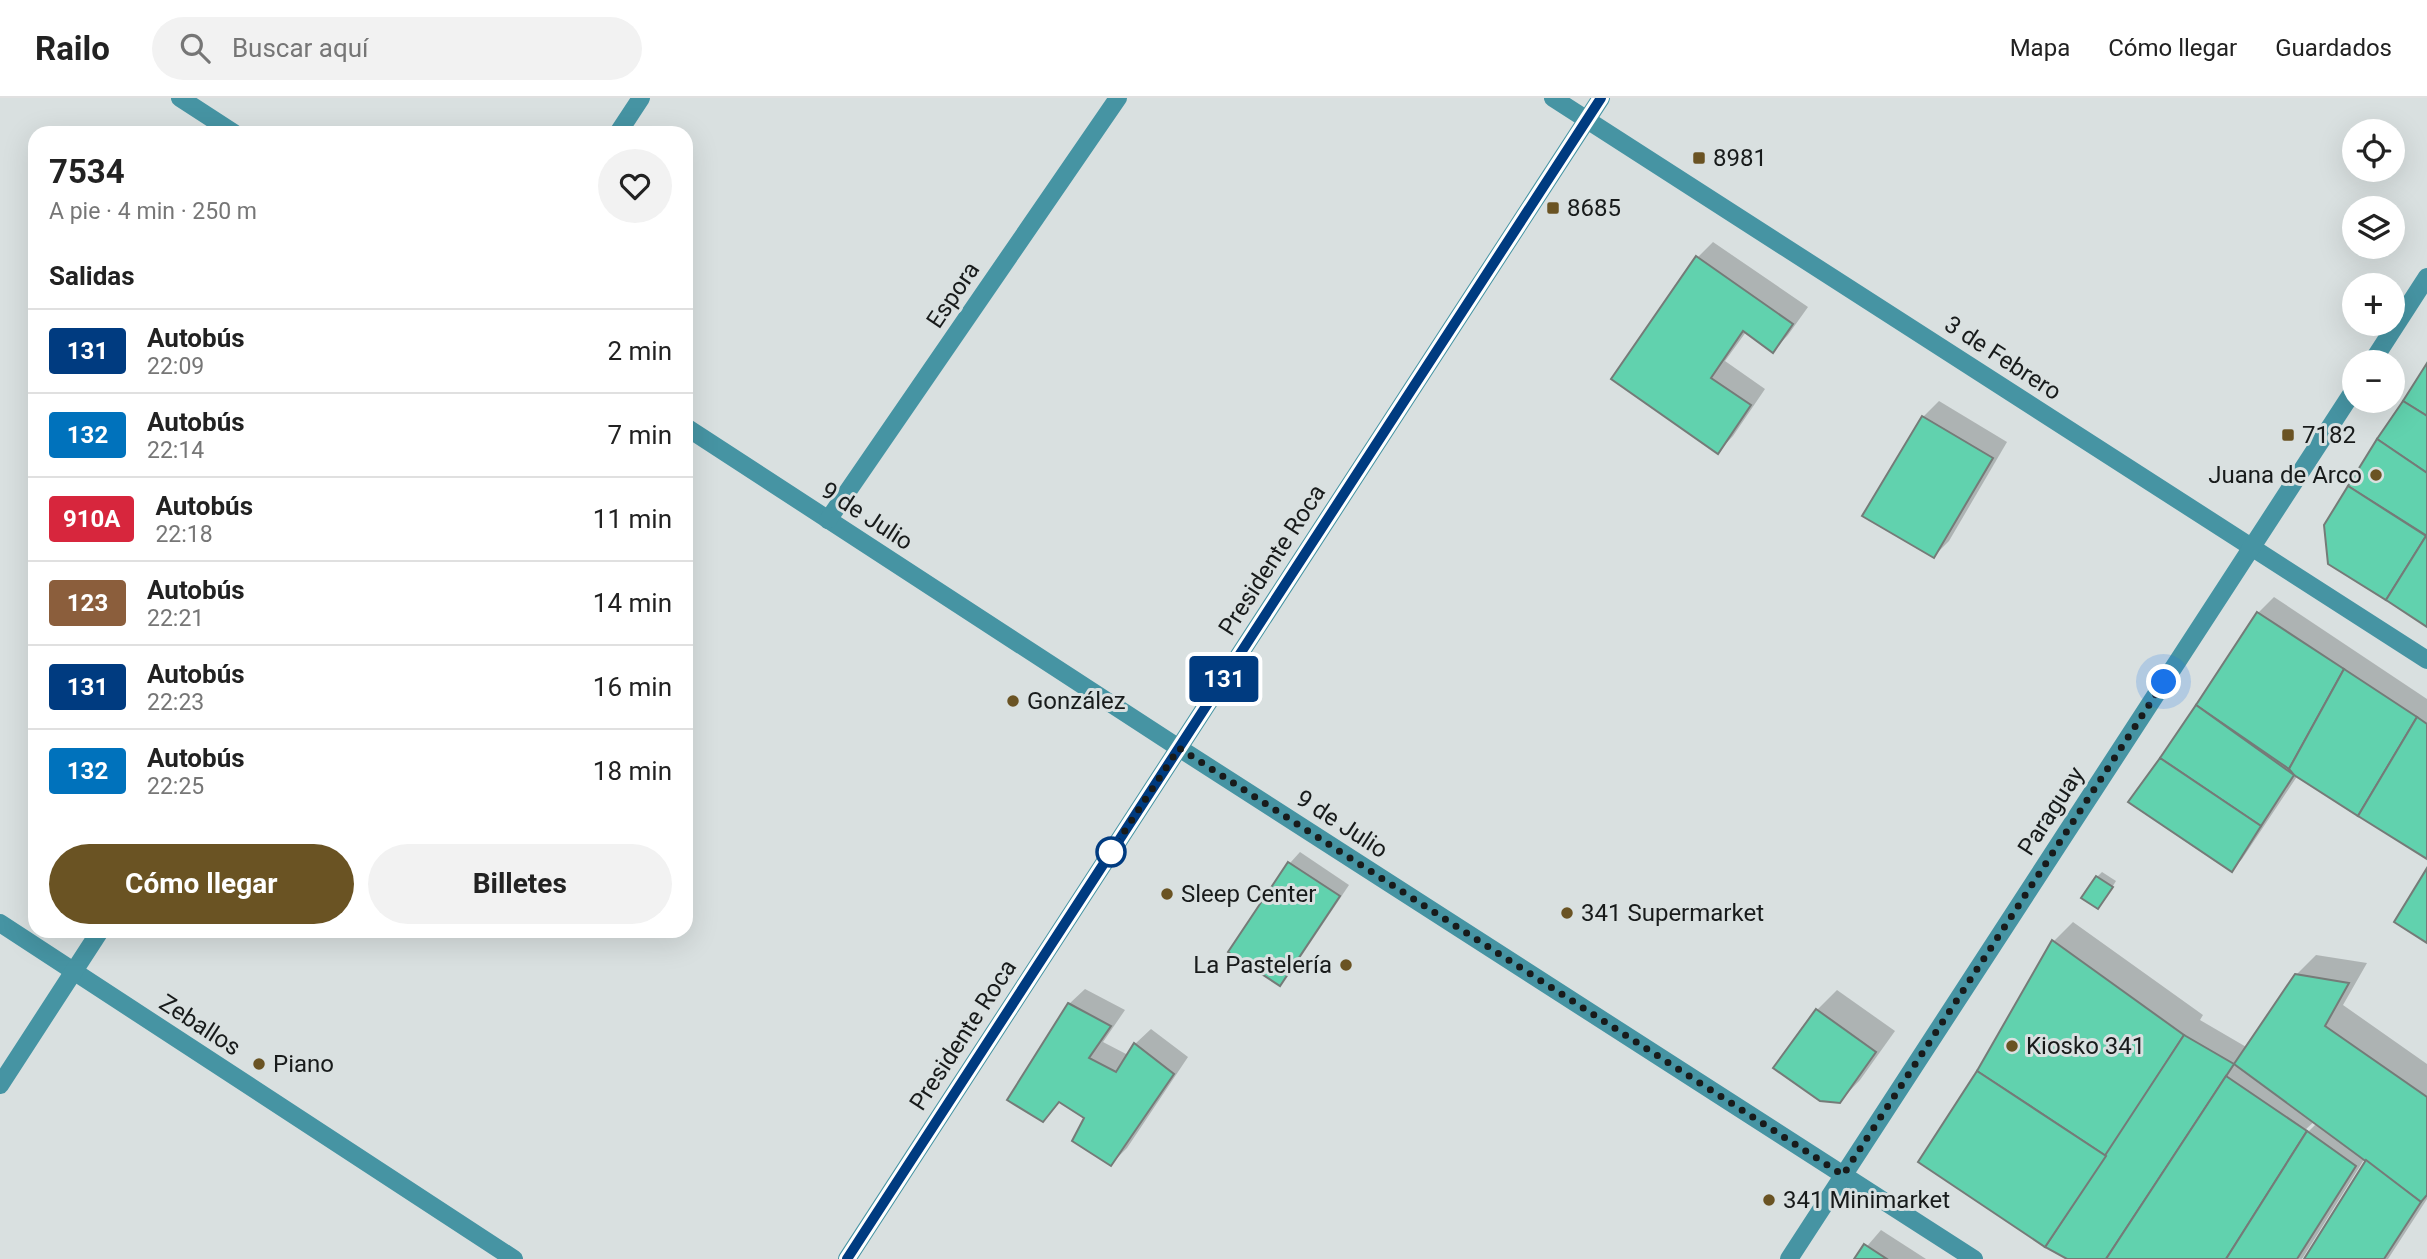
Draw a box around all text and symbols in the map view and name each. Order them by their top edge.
search box [152,17,642,80]
text: Railo [35,29,110,68]
icon: search [176,29,214,67]
text: Buscar aquí [232,33,369,63]
text: Mapa [2010,34,2070,62]
text: Cómo llegar [2108,34,2237,62]
text: Guardados [2275,34,2392,62]
map controls [2342,119,2405,413]
button: locate [2342,119,2405,182]
place label: 8981 [1713,144,1767,172]
button: heart [598,149,672,223]
marker: 8981 [1691,150,1707,166]
text: 7534 [49,152,125,191]
place label: 8685 [1567,194,1621,222]
button: layers [2342,196,2405,259]
text: A pie · 4 min · 250 m [49,198,257,225]
marker: 8685 [1545,200,1561,216]
street label: Espora [921,257,985,333]
text: Salidas [49,261,135,291]
button: + [2342,273,2405,336]
street label: 3 de Febrero [1940,310,2066,406]
text: Autobús [147,323,245,353]
text: 2 min [607,336,672,366]
text: 131 [67,337,108,365]
button: − [2342,350,2405,413]
text: 22:09 [147,353,204,380]
text: Autobús [147,407,245,437]
text: 7 min [607,420,672,450]
text: 132 [67,421,108,449]
place label: 7182 [2302,421,2356,449]
marker: 7182 [2280,427,2296,443]
text: 22:14 [147,437,204,464]
place label: Juana de Arco [2208,461,2362,489]
marker: Juana de Arco [2368,467,2384,483]
street label: 9 de Julio [816,476,918,556]
street label: Presidente Roca [1213,479,1331,641]
text: Autobús [155,491,253,521]
text: 11 min [593,504,672,534]
text: 910A [63,505,120,533]
text: 22:18 [155,521,213,548]
text: Autobús [147,575,245,605]
text: 14 min [593,588,672,618]
text: 123 [67,589,108,617]
text: 22:21 [147,605,204,632]
line badge: 131 [1184,656,1264,702]
text: Autobús [147,659,245,689]
your location [2146,664,2181,699]
text: 131 [1203,665,1245,693]
text: 16 min [593,672,672,702]
text: 131 [67,673,108,701]
place label: González [1027,687,1126,715]
text: 22:23 [147,689,204,716]
marker: González [1005,693,1021,709]
text: Autobús [147,743,245,773]
text: 18 min [593,756,672,786]
text: 132 [67,757,108,785]
street label: Paraguay [2012,761,2090,860]
text: 22:25 [147,773,204,800]
street label: 9 de Julio [1291,784,1393,864]
unlabelled marker [1096,837,1126,867]
button: Cómo llegar [49,844,354,924]
button: Billetes [368,844,672,924]
place label: Sleep Center [1181,880,1316,908]
marker: Sleep Center [1159,886,1175,902]
place label: 341 Supermarket [1581,899,1764,927]
marker: 341 Supermarket [1559,905,1575,921]
place label: La Pastelería [1193,951,1332,979]
street label: Presidente Roca [904,954,1022,1116]
marker: La Pastelería [1338,957,1354,973]
street label: Zeballos [154,988,246,1062]
place label: Kiosko 341 [2026,1032,2145,1060]
marker: Kiosko 341 [2004,1038,2020,1054]
place label: Piano [273,1050,334,1078]
marker: Piano [251,1056,267,1072]
place label: 341 Minimarket [1783,1186,1950,1214]
marker: 341 Minimarket [1761,1192,1777,1208]

